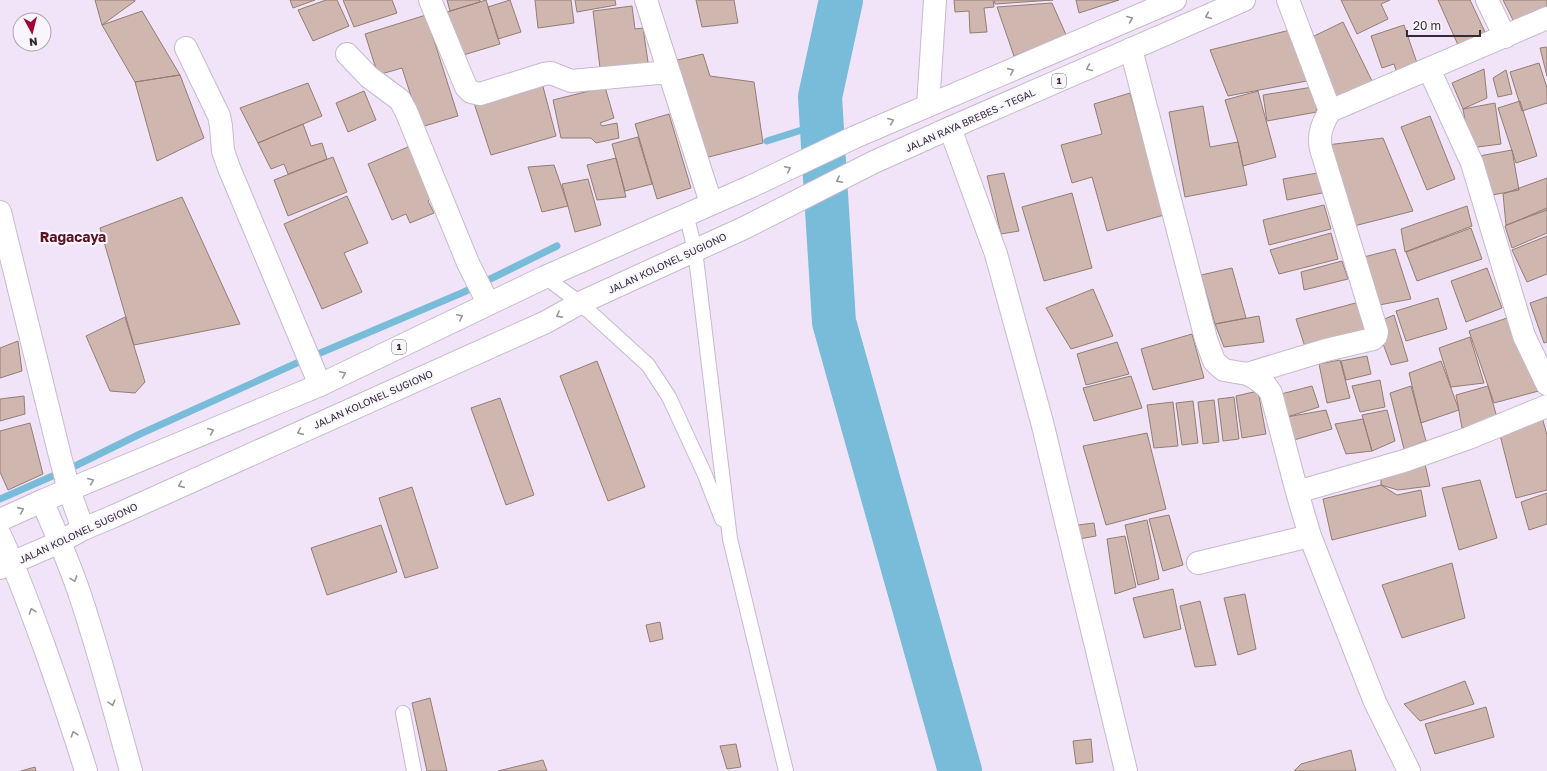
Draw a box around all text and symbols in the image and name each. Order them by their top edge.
one-way arrow [1205,11,1213,19]
north arrow [12,12,52,52]
scale bar [1407,12,1480,38]
one-way arrow [1125,16,1133,24]
text: 20 m [1413,18,1441,33]
text: N [28,35,38,49]
one-way arrow [1086,63,1093,71]
one-way arrow [1006,68,1014,76]
road number: 1 [1052,74,1066,88]
street label: JALAN RAYA BREBES - TEGAL [903,86,1037,154]
one-way arrow [886,118,894,126]
one-way arrow [783,166,791,174]
one-way arrow [836,175,844,183]
district label: Ragacaya [40,228,106,245]
street label: JALAN KOLONEL SUGIONO [606,230,728,296]
one-way arrow [555,310,563,318]
one-way arrow [456,314,463,322]
road number: 1 [392,340,406,354]
street label: JALAN KOLONEL SUGIONO [311,367,435,431]
one-way arrow [339,371,346,379]
one-way arrow [297,427,304,435]
one-way arrow [206,428,214,436]
one-way arrow [86,478,94,486]
one-way arrow [178,480,186,488]
street label: JALAN KOLONEL SUGIONO [17,500,139,566]
one-way arrow [17,507,24,515]
one-way arrow [69,575,78,582]
one-way arrow [28,607,37,614]
one-way arrow [108,700,116,706]
one-way arrow [70,730,79,737]

